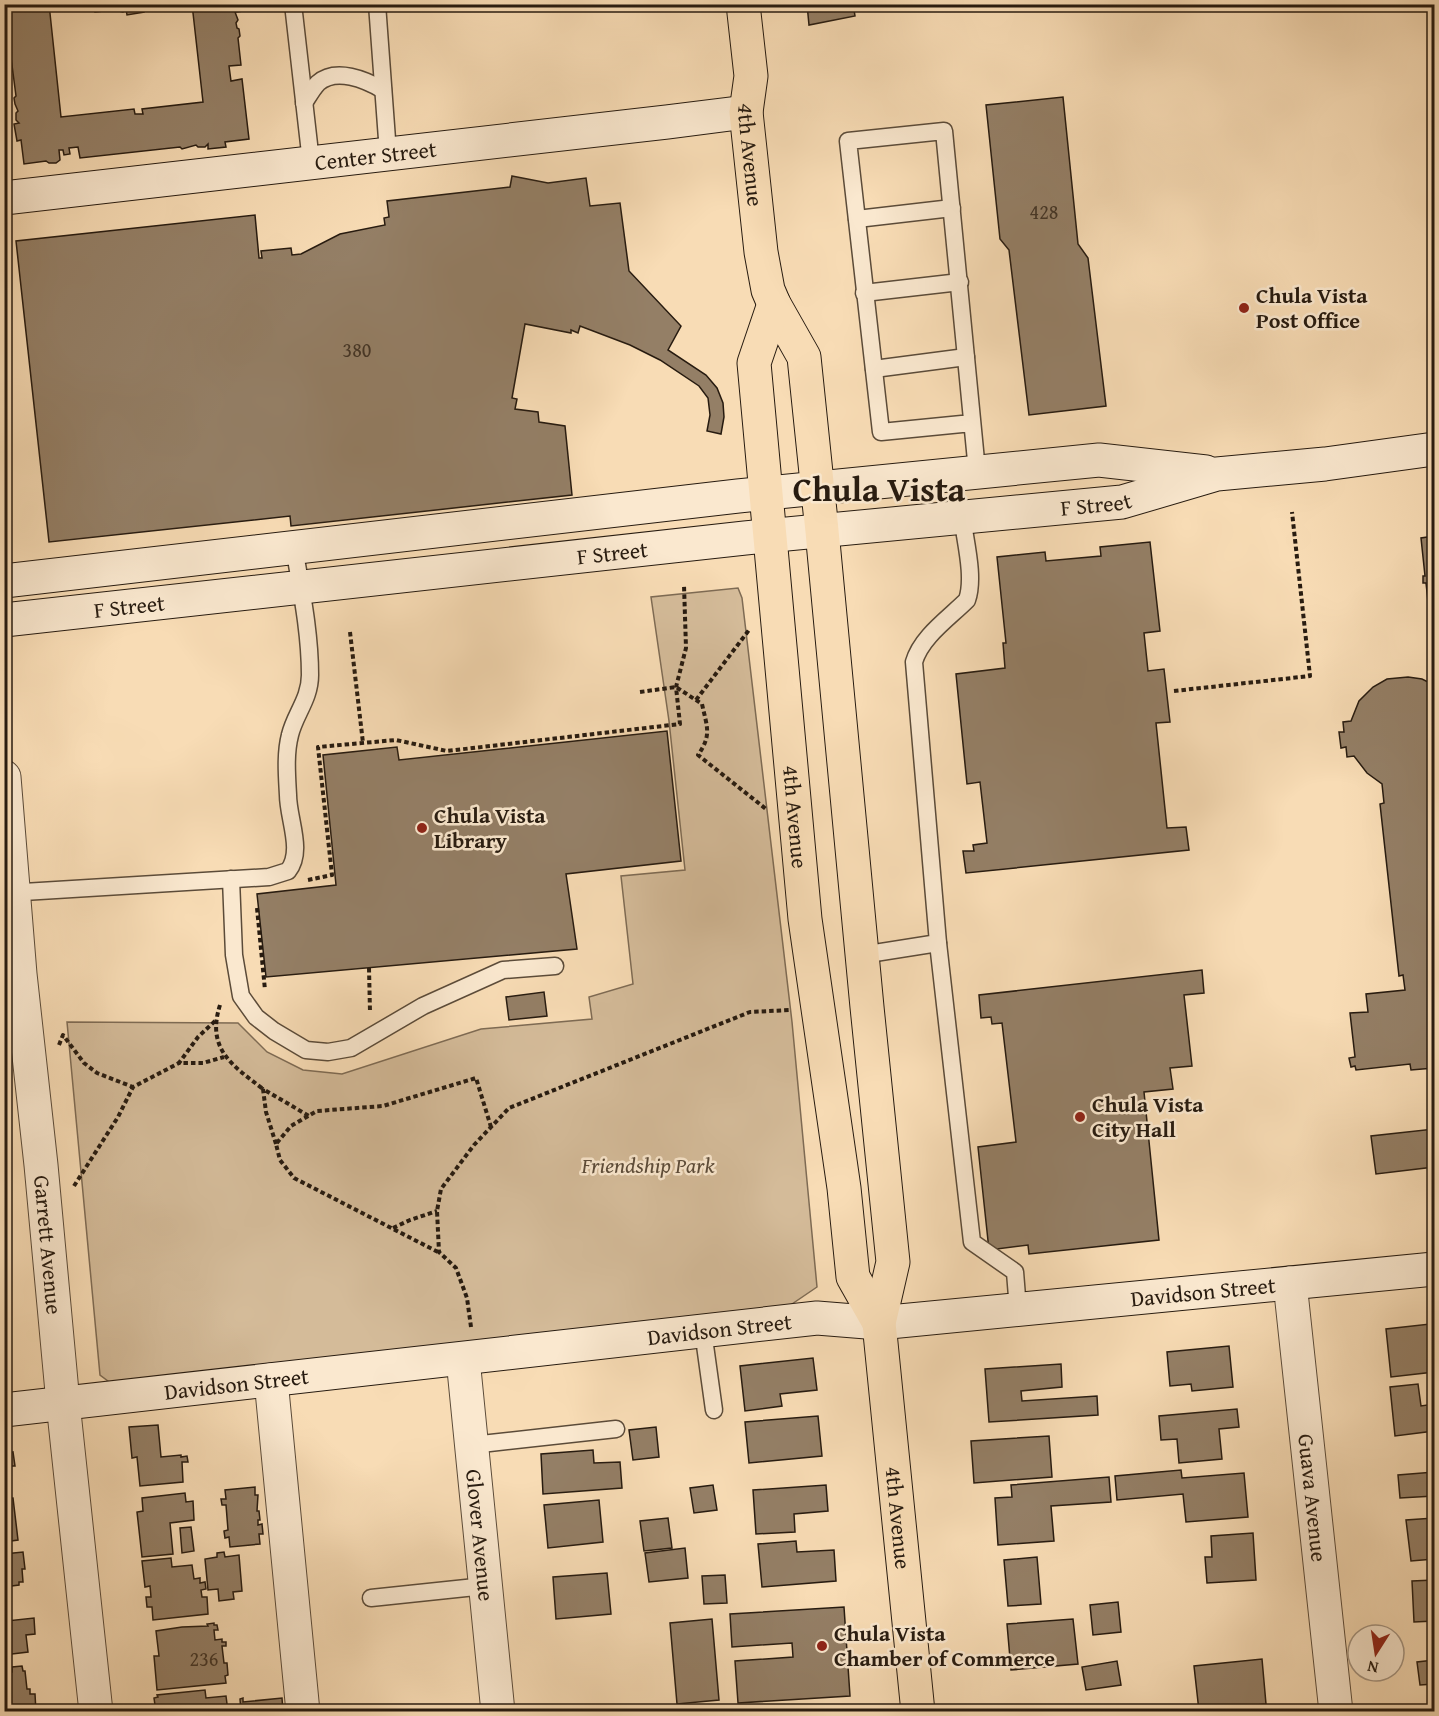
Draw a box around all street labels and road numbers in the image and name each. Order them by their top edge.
street label: 4th Avenue [730,101,772,208]
street label: Center Street [313,133,438,178]
street label: F Street [1059,484,1136,524]
street label: F Street [575,533,650,573]
street label: F Street [92,586,167,626]
street label: 4th Avenue [775,764,816,870]
street label: Garrett Avenue [26,1174,71,1316]
street label: Davidson Street [1129,1268,1277,1314]
street label: Davidson Street [645,1305,794,1353]
street label: Davidson Street [163,1360,311,1408]
street label: Guava Avenue [1290,1432,1336,1563]
street label: 4th Avenue [877,1465,920,1571]
street label: Glover Avenue [458,1468,503,1603]

